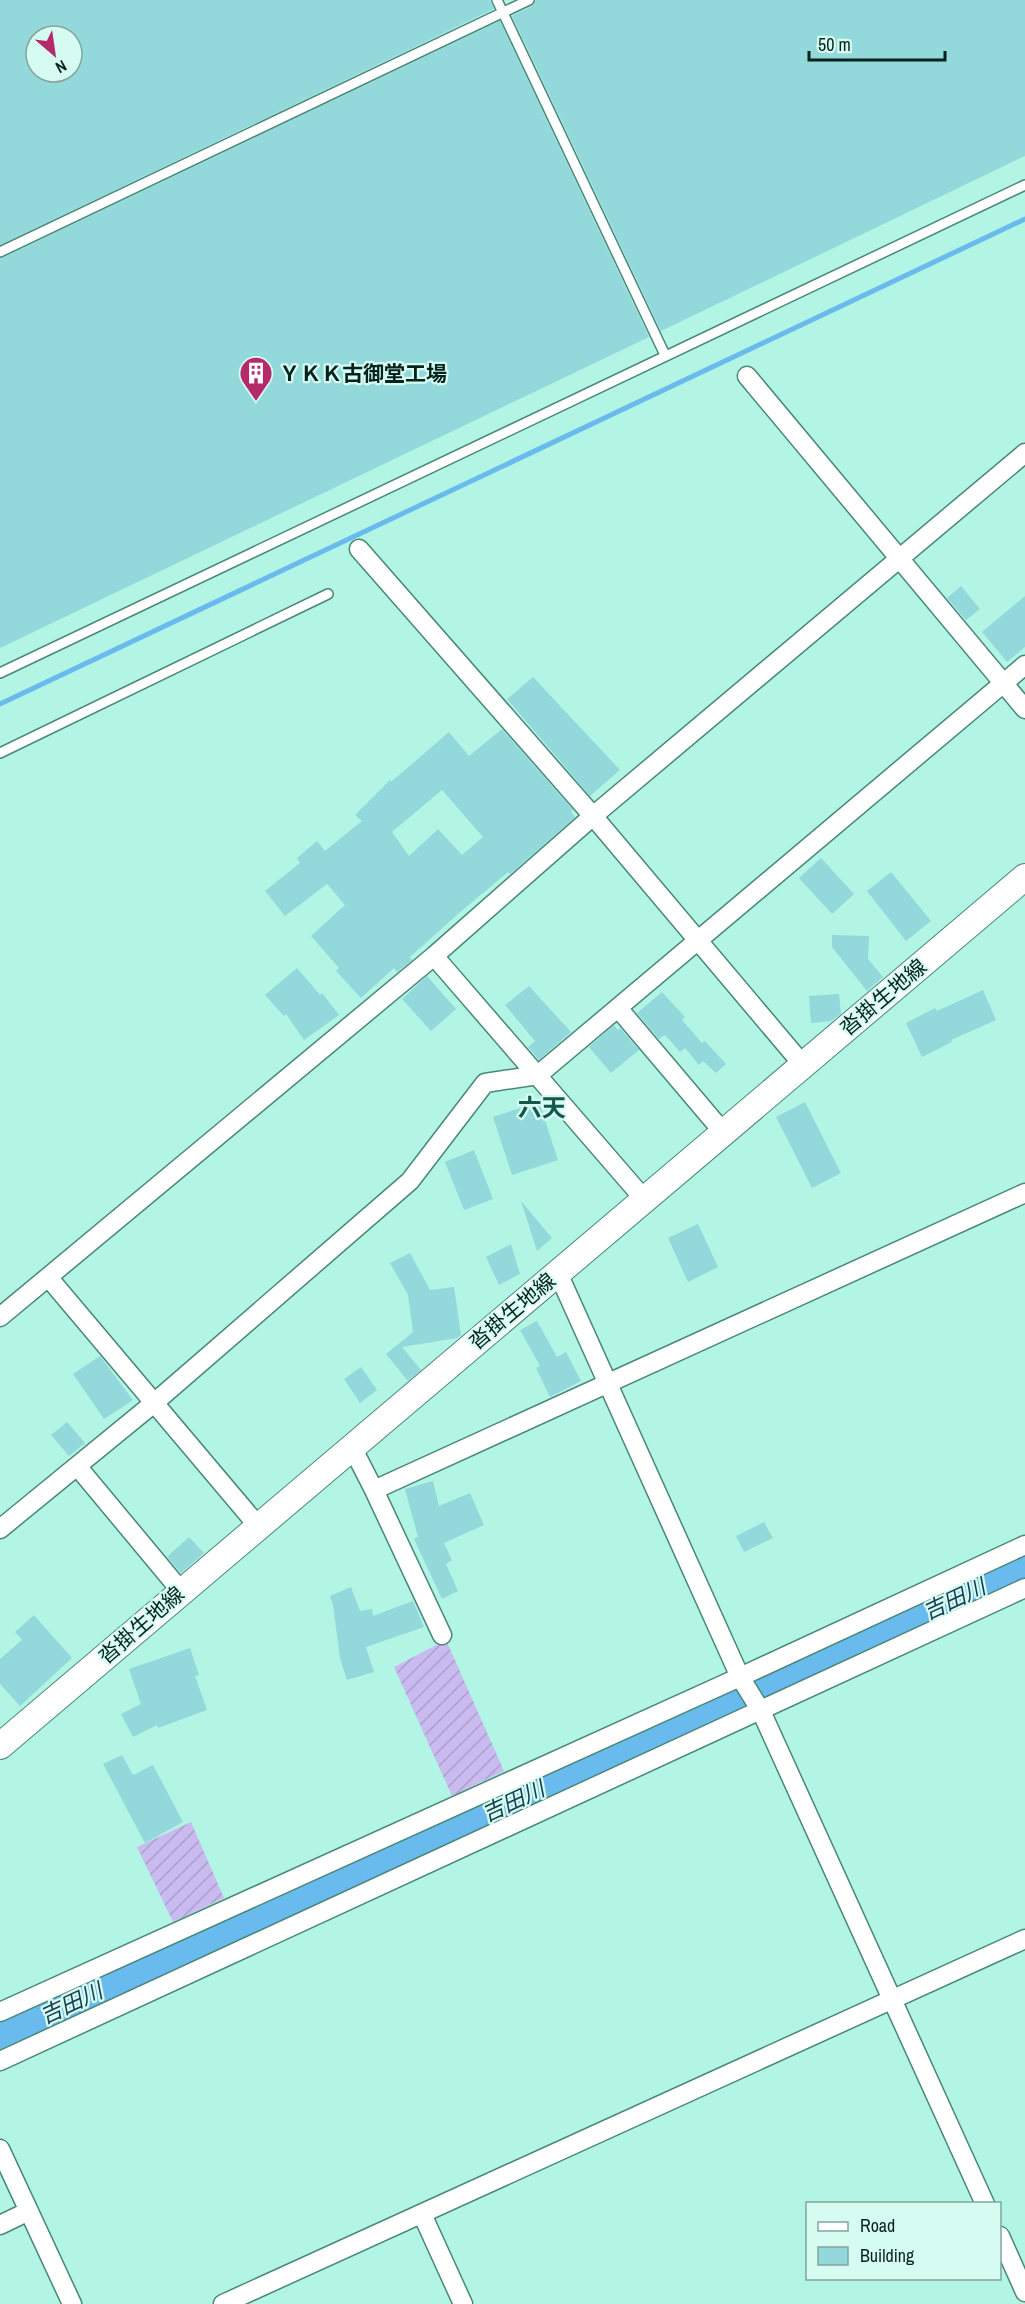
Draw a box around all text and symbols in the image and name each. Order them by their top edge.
north arrow [24,24,84,84]
scale bar [809,24,946,62]
text: 50 m [818,32,851,57]
text: N [52,55,71,79]
building icon: ＹＫＫ古御堂工場 [238,355,274,402]
place label: ＹＫＫ古御堂工場 [279,359,447,388]
street label: 沓掛生地線 [833,952,933,1042]
district label: 六天 [518,1091,566,1123]
street label: 沓掛生地線 [462,1266,562,1356]
water label: 吉田川 [918,1571,992,1627]
street label: 沓掛生地線 [92,1580,190,1670]
water label: 吉田川 [477,1773,551,1829]
water label: 吉田川 [35,1975,109,2031]
legend [806,2202,1001,2280]
text: Road [860,2213,895,2238]
text: Building [860,2243,915,2268]

